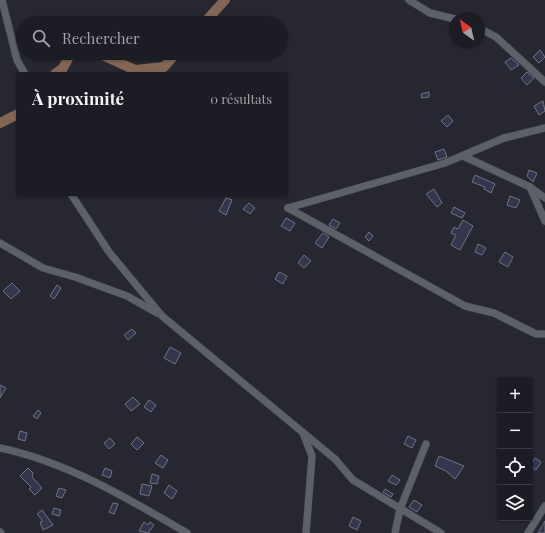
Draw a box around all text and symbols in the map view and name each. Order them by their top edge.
north arrow [449,12,485,48]
search box [16,16,288,60]
icon: search [30,27,52,49]
text: Rechercher [62,28,140,48]
text: À proximité [32,87,124,109]
text: 0 résultats [210,90,272,107]
map controls [497,377,533,521]
button: + [497,377,533,413]
button: − [497,413,533,449]
button: locate [497,449,533,485]
button: layers [497,485,533,521]

